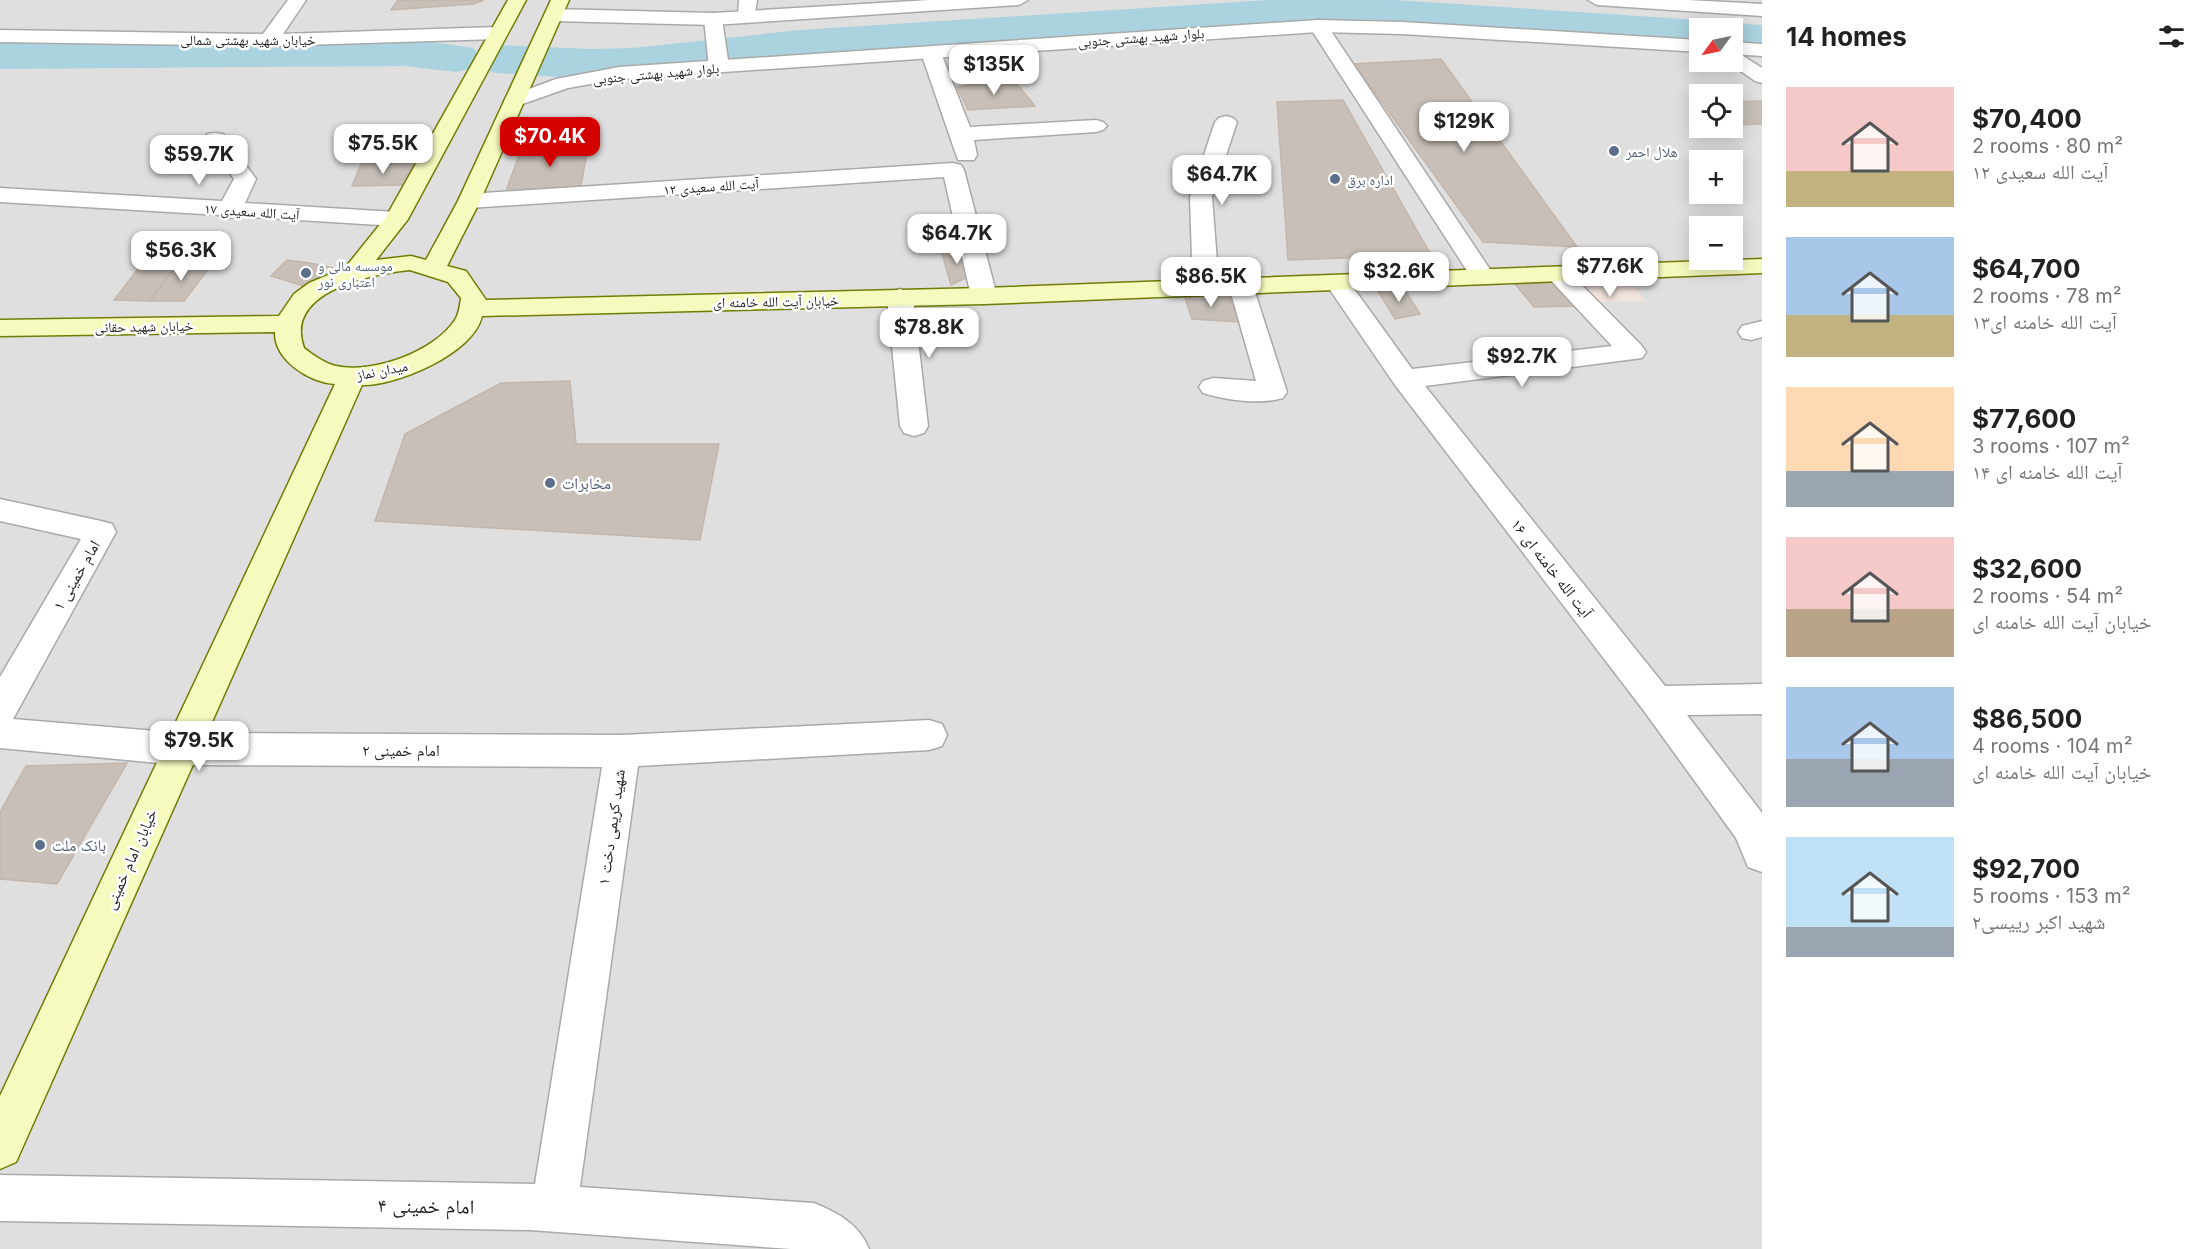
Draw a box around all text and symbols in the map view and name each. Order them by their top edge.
north arrow [1689,18,1743,72]
map controls [1689,18,1743,270]
icon: filters [2155,20,2188,53]
text: 14 homes [1786,21,1907,52]
street label: بلوار شهید بهشتی جنوبی [1077,24,1205,51]
street label: خیابان شهید بهشتی شمالی [180,31,316,49]
pin: $135K [952,45,1036,96]
text: $135K [963,52,1025,76]
street label: بلوار شهید بهشتی جنوبی [592,59,720,88]
button: locate [1689,84,1743,138]
pin: $129K [1422,102,1506,153]
text: $70,400 [1972,103,2082,134]
text: $129K [1433,109,1495,133]
icon: home [1834,111,1906,183]
pin: $70.4K [501,117,599,168]
pin: $75.5K [334,124,432,175]
text: $70.4K [514,124,586,148]
text: $75.5K [348,131,418,155]
text: 2 rooms · 80 m² [1972,134,2123,158]
pin: $59.7K [150,135,248,186]
text: $59.7K [164,142,234,166]
place label: هلال احمر [1625,143,1678,161]
marker: هلال احمر [1607,144,1621,158]
button: + [1689,150,1743,204]
pin: $64.7K [1173,155,1271,206]
text: آیت الله سعیدی ۱۲ [1972,160,2108,184]
text: $64.7K [1186,162,1258,186]
place label: اداره برق [1347,171,1393,189]
marker: اداره برق [1328,172,1342,186]
street label: آیت الله سعیدی ۱۲ [663,174,760,199]
street label: آیت الله سعیدی ۱۷ [204,199,301,224]
pin: $64.7K [908,214,1006,265]
button: − [1689,216,1743,270]
text: $64.7K [921,221,993,245]
pin: $56.3K [132,231,230,282]
text: $56.3K [145,238,217,262]
pin: $77.6K [1561,247,1659,298]
pin: $32.6K [1350,252,1448,303]
text: $64,700 [1972,253,2080,284]
text: $77.6K [1576,254,1644,278]
place label: موسسه مالی و اعتباری نور [317,257,393,291]
pin: $86.5K [1162,257,1260,308]
text: $32.6K [1363,259,1435,283]
icon: home [1834,261,1906,333]
text: $86.5K [1175,264,1247,288]
marker: موسسه مالی و اعتباری نور [299,266,313,280]
text: 2 rooms · 78 m² [1972,284,2121,308]
street label: خیابان آیت الله خامنه ای [713,291,839,312]
pin: $78.8K [880,308,978,359]
text: آیت الله خامنه ای۱۳ [1972,310,2117,334]
text: $78.8K [894,315,964,339]
street label: خیابان شهید حقانی [95,317,194,336]
pin: $92.7K [1473,337,1571,388]
text: $92.7K [1487,344,1557,368]
street label: میدان نماز [354,357,409,384]
text: $77,600 [1972,403,2076,434]
icon: home [1834,411,1906,483]
text: 3 rooms · 107 m² [1972,434,2130,458]
text: آیت الله خامنه ای ۱۴ [1972,460,2122,484]
place label: مخابرات [562,473,611,493]
marker: مخابرات [543,476,557,490]
street label: آیت الله خامنه ای ۱۶ [1506,514,1597,623]
street label: امام خمینی ۱ [48,536,105,614]
text: $32,600 [1972,553,2082,584]
icon: home [1834,561,1906,633]
text: 2 rooms · 54 m² [1972,584,2123,608]
text: خیابان آیت الله خامنه ای [1972,610,2152,634]
text: $86,500 [1972,703,2082,734]
icon: home [1834,711,1906,783]
pin: $79.5K [150,721,248,772]
text: $79.5K [164,728,234,752]
text: 4 rooms · 104 m² [1972,734,2132,758]
street label: امام خمینی ۲ [362,740,440,761]
text: خیابان آیت الله خامنه ای [1972,760,2152,784]
street label: شهید کریمی دخت ۱ [593,768,630,886]
street label: خیابان امام خمینی [99,806,162,913]
place label: بانک ملت [52,835,106,855]
marker: بانک ملت [33,838,47,852]
text: $92,700 [1972,853,2080,884]
icon: home [1834,861,1906,933]
text: 5 rooms · 153 m² [1972,884,2131,908]
text: شهید اکبر رییسی۲ [1972,910,2105,934]
street label: امام خمینی ۴ [377,1193,475,1221]

